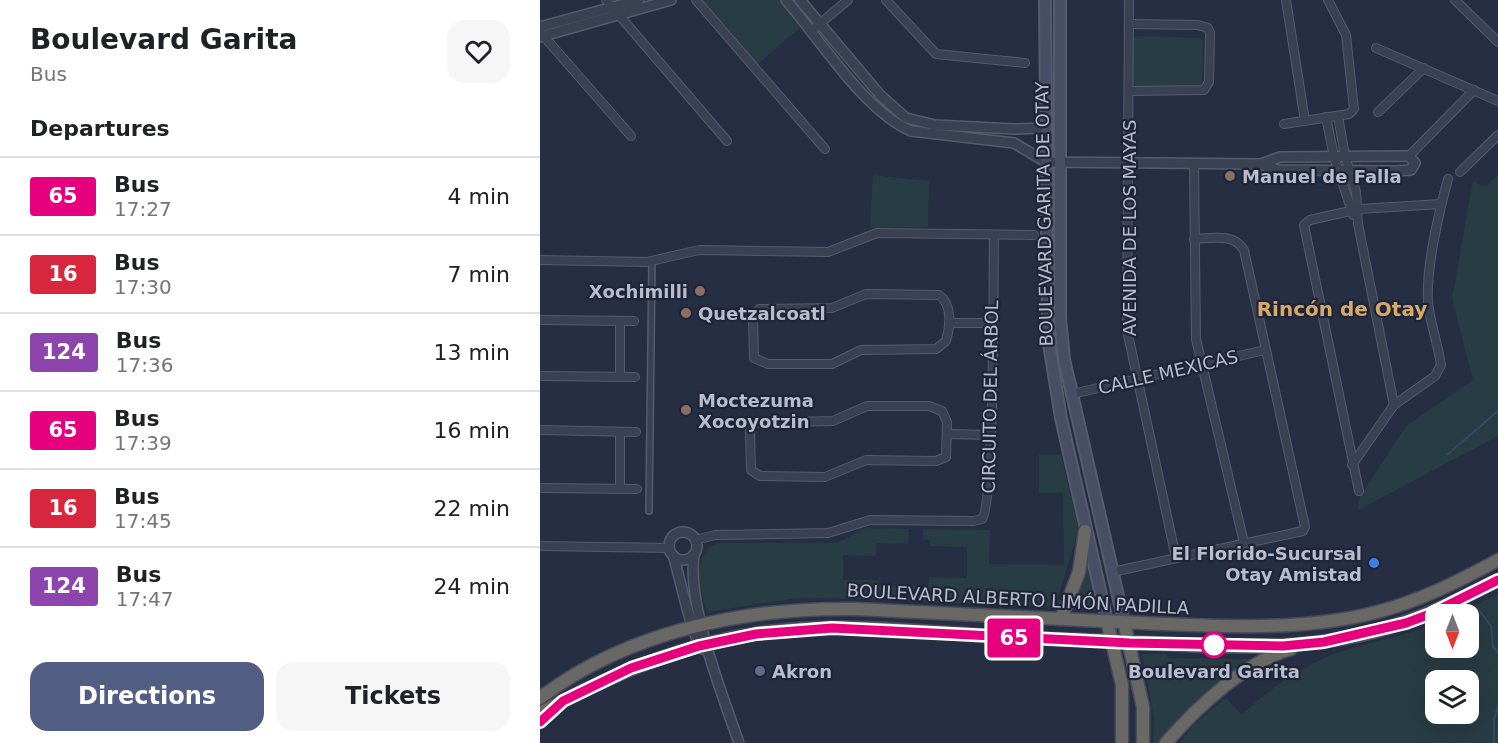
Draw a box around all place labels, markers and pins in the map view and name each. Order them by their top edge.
place label: Manuel de Falla [1242,166,1402,187]
marker: Manuel de Falla [1223,169,1237,183]
place label: Xochimilli [589,281,688,302]
marker: Xochimilli [693,284,707,298]
place label: Quetzalcoatl [698,303,826,324]
marker: Quetzalcoatl [679,306,693,320]
place label: Moctezuma Xocoyotzin [698,390,814,432]
marker: Moctezuma Xocoyotzin [679,403,693,417]
place label: El Florido-Sucursal Otay Amistad [1171,543,1362,585]
marker: El Florido-Sucursal Otay Amistad [1367,556,1381,570]
marker: Boulevard Garita [1201,632,1227,658]
place label: Akron [772,661,832,682]
place label: Boulevard Garita [1128,661,1300,682]
marker: Akron [753,664,767,678]

